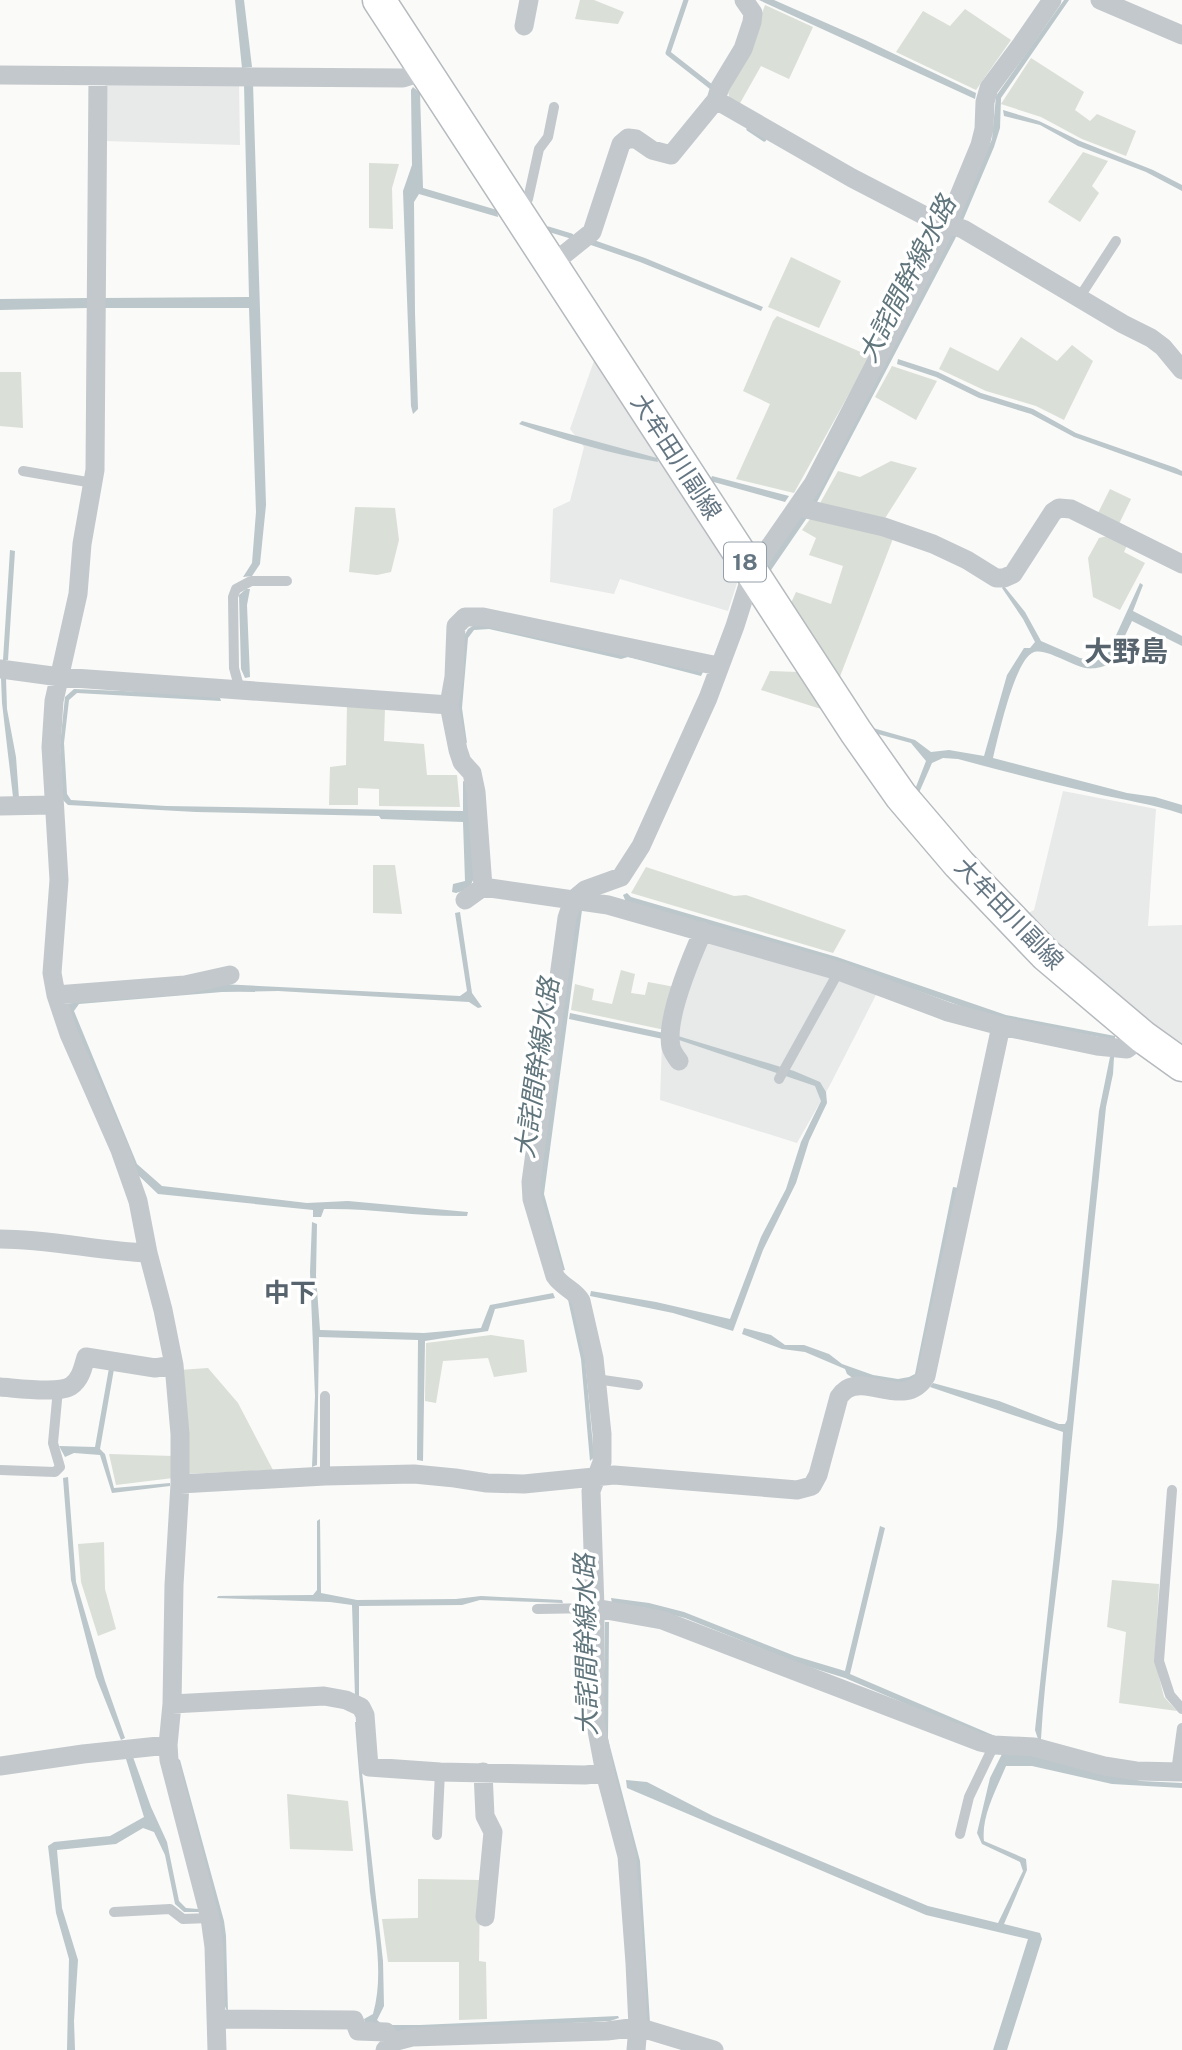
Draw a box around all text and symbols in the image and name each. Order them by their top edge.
water label: 大詫間幹線水路 [851,189,963,367]
street label: 大牟田川副線 [626,388,728,524]
road number: 18 [724,542,766,582]
district label: 大野島 [1084,634,1168,667]
street label: 大牟田川副線 [950,852,1070,975]
water label: 大詫間幹線水路 [508,974,565,1160]
district label: 中下 [264,1277,316,1308]
water label: 大詫間幹線水路 [568,1552,603,1736]

